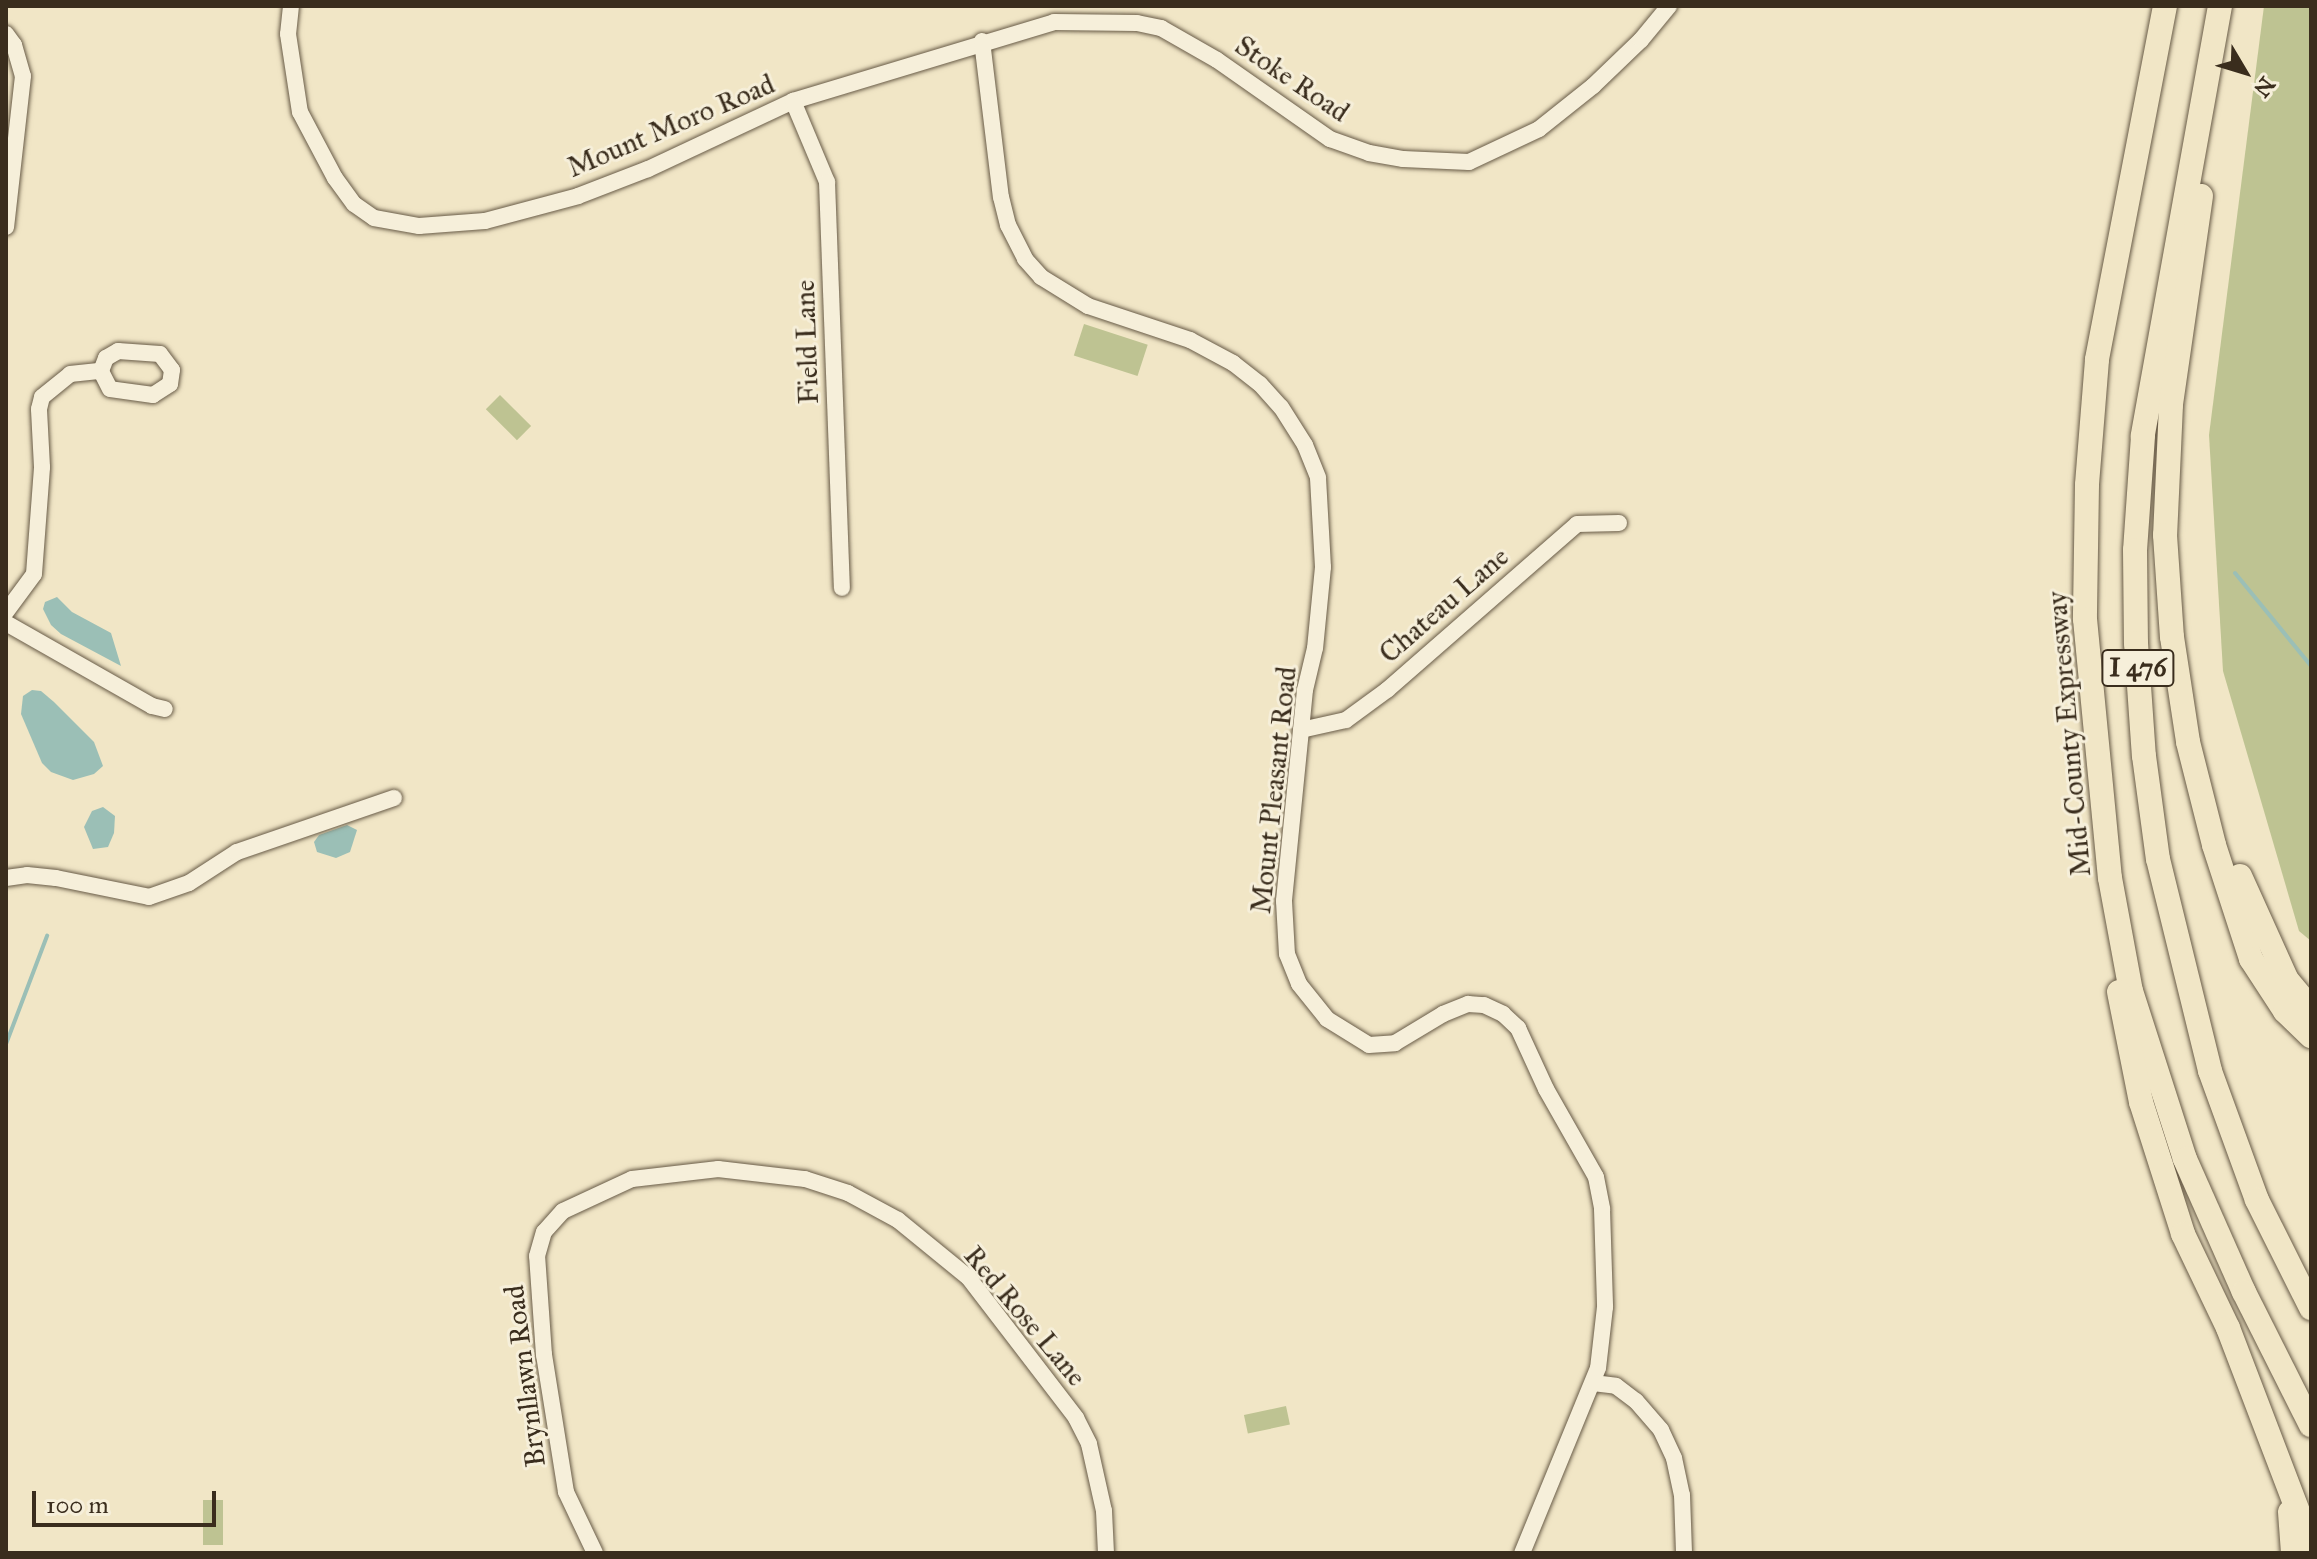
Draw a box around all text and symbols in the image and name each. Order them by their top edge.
street label: Stoke Road [1229,29,1355,129]
north arrow [2205,32,2285,112]
street label: Mount Moro Road [562,67,780,185]
text: N [2248,71,2281,103]
street label: Field Lane [788,279,826,405]
street label: Chateau Lane [1373,540,1515,670]
street label: Mid-County Expressway [2040,590,2098,878]
road number: I 476 [2100,646,2176,690]
street label: Mount Pleasant Road [1244,665,1304,915]
street label: Red Rose Lane [957,1239,1093,1393]
street label: Brynllawn Road [497,1283,553,1469]
scale bar [36,1475,220,1525]
text: 100 m [46,1490,109,1520]

